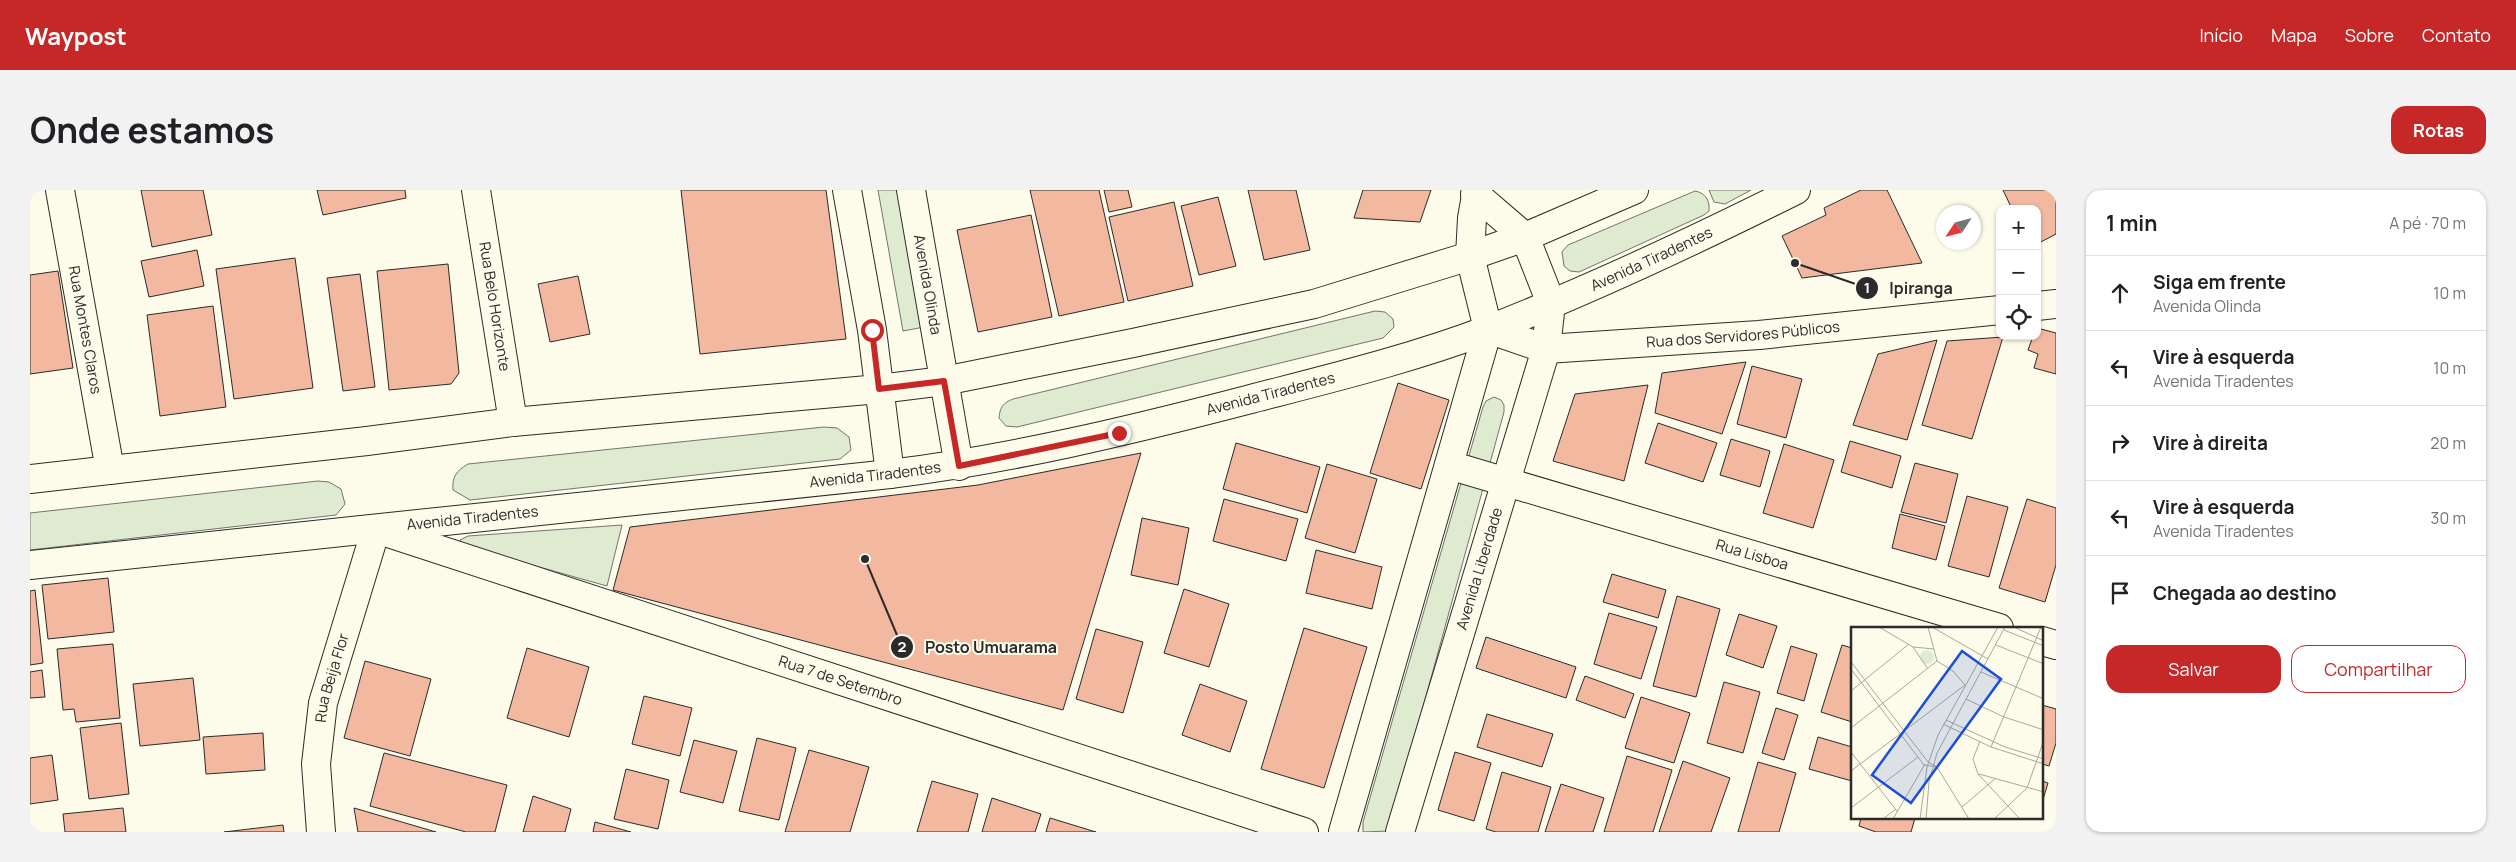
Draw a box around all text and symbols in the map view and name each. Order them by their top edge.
text: Waypost [25,19,127,52]
text: Início [2199,23,2243,47]
text: Mapa [2271,23,2317,47]
text: Sobre [2345,23,2394,47]
text: Contato [2422,23,2491,47]
text: Onde estamos [30,106,274,154]
button: Rotas [2391,106,2486,154]
north arrow [1936,205,1981,250]
map controls [1996,205,2041,340]
button: + [1996,205,2041,250]
text: 1 min [2106,209,2157,237]
text: A pé · 70 m [2389,212,2466,234]
street label: Avenida Tiradentes [1587,221,1716,296]
street label: Avenida Olinda [909,233,947,336]
street label: Rua Belo Horizonte [474,240,516,373]
button: − [1996,250,2041,295]
street label: Rua Montes Claros [64,264,107,396]
text: Siga em frente [2153,269,2286,295]
callout: Ipiranga [1854,273,1963,304]
text: 1 [1864,277,1870,298]
text: Ipiranga [1889,277,1953,299]
icon: ahead [2106,279,2134,307]
text: 10 m [2433,282,2466,304]
button: locate [1996,295,2041,340]
text: Avenida Olinda [2153,295,2261,317]
street label: Rua dos Servidores Públicos [1646,316,1841,352]
route start [861,319,884,342]
text: Vire à esquerda [2153,344,2294,370]
icon: left [2106,354,2134,382]
text: 10 m [2433,357,2466,379]
street label: Avenida Tiradentes [1204,367,1337,420]
text: Avenida Tiradentes [2153,370,2294,392]
route end [1108,422,1131,445]
icon: right [2106,429,2134,457]
text: Vire à direita [2153,430,2268,456]
text: 20 m [2430,432,2466,454]
street label: Avenida Tiradentes [808,456,942,492]
text: Vire à esquerda [2153,494,2294,520]
street label: Avenida Tiradentes [406,500,539,535]
icon: left [2106,504,2134,532]
street label: Avenida Liberdade [1451,505,1508,632]
text: 30 m [2431,507,2466,529]
text: Avenida Tiradentes [2153,520,2294,542]
street label: Rua Lisboa [1713,534,1791,575]
icon: arrive [2106,579,2134,607]
text: Chegada ao destino [2153,580,2336,606]
inset map [1851,627,2044,820]
street label: Rua Beija Flor [310,630,354,723]
callout: Posto Umuarama [890,631,1067,662]
text: 2 [898,636,907,657]
text: Posto Umuarama [925,636,1057,658]
button: Salvar [2106,645,2281,693]
button: Compartilhar [2291,645,2466,693]
street label: Rua 7 de Setembro [776,650,905,710]

